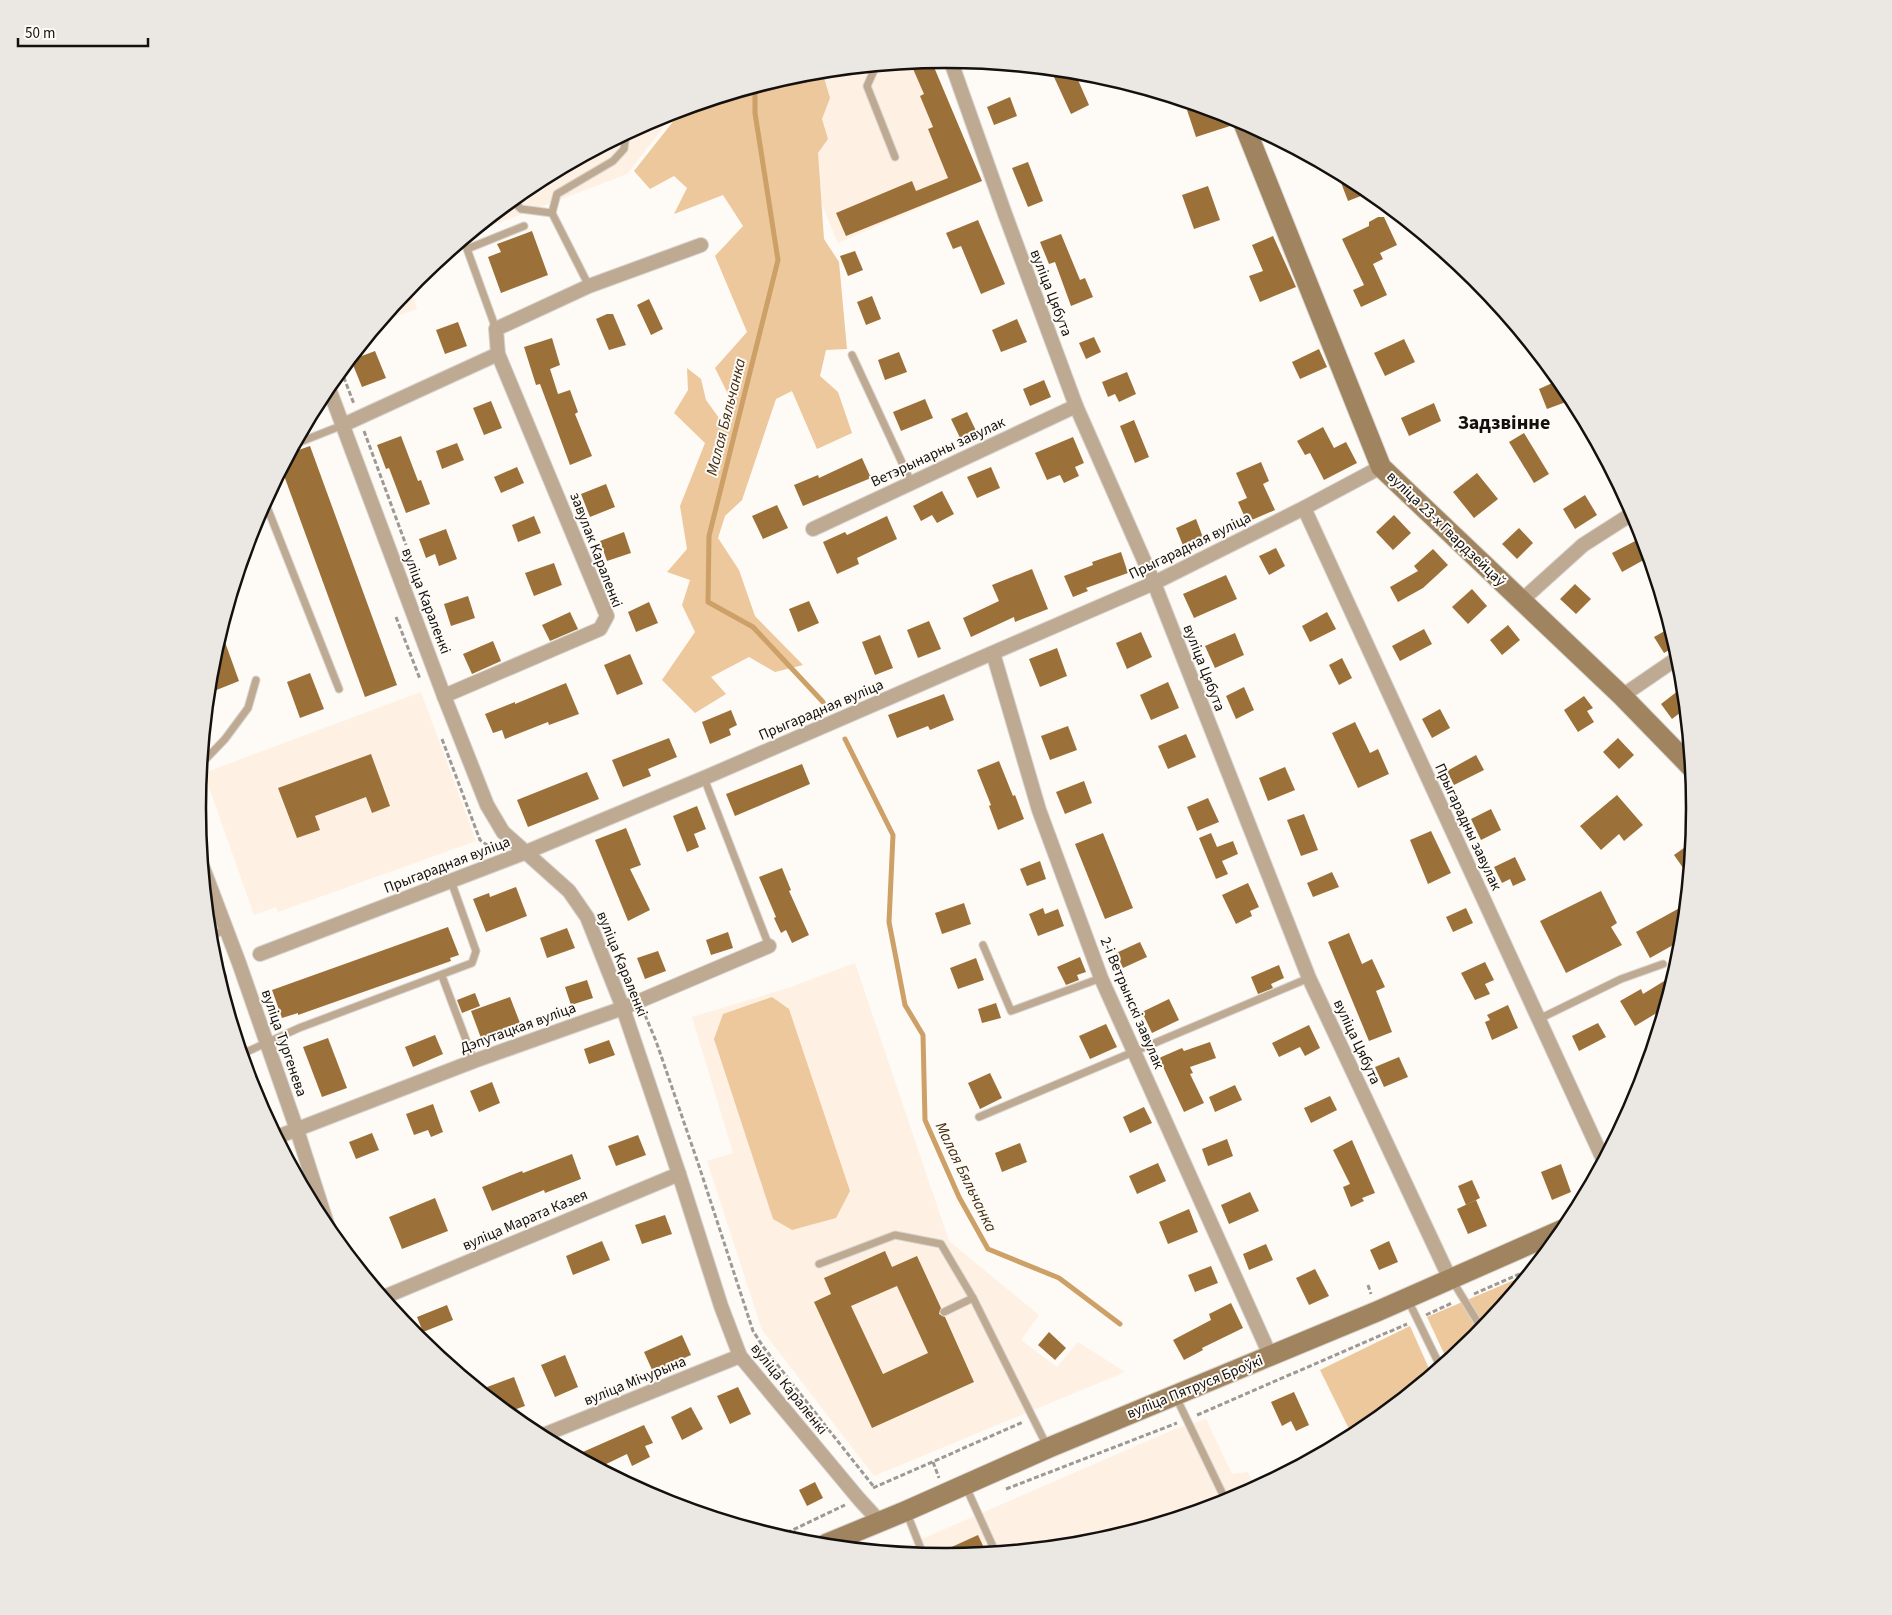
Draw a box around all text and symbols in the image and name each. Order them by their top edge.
scale bar [18,15,148,47]
text: 50 m [25,23,55,44]
street label: вуліца Цябута [1025,246,1077,340]
water label: Малая Бяльчанка [701,356,751,478]
district label: Задзвінне [1458,409,1550,437]
street label: Ветэрынарны завулак [867,411,1009,492]
street label: вуліца 23-х Гвардзейцаў [1382,467,1510,591]
street label: завулак Караленкі [564,489,628,611]
street label: Прыгарадная вуліца [1125,507,1255,585]
street label: вуліца Караленкі [396,545,456,657]
street label: вуліца Цябута [1178,621,1230,715]
street label: Прыгарадная вуліца [755,674,887,746]
street label: Прыгарадны завулак [1429,760,1507,895]
street label: Прыгарадная вуліца [381,831,513,899]
street label: вуліца Караленкі [591,908,653,1020]
street label: 2-і Ветрынскі завулак [1095,934,1170,1073]
street label: вуліца Тургенева [256,987,312,1099]
street label: вуліца Цябута [1328,996,1386,1088]
street label: Дэпутацкая вуліца [457,997,579,1059]
water label: Малая Бяльчанка [930,1118,1002,1236]
street label: вуліца Марата Казея [459,1184,591,1256]
street label: вуліца Караленкі [746,1339,832,1439]
street label: вуліца Пятруся Броўкі [1124,1350,1266,1424]
street label: вуліца Мічурына [581,1351,689,1411]

